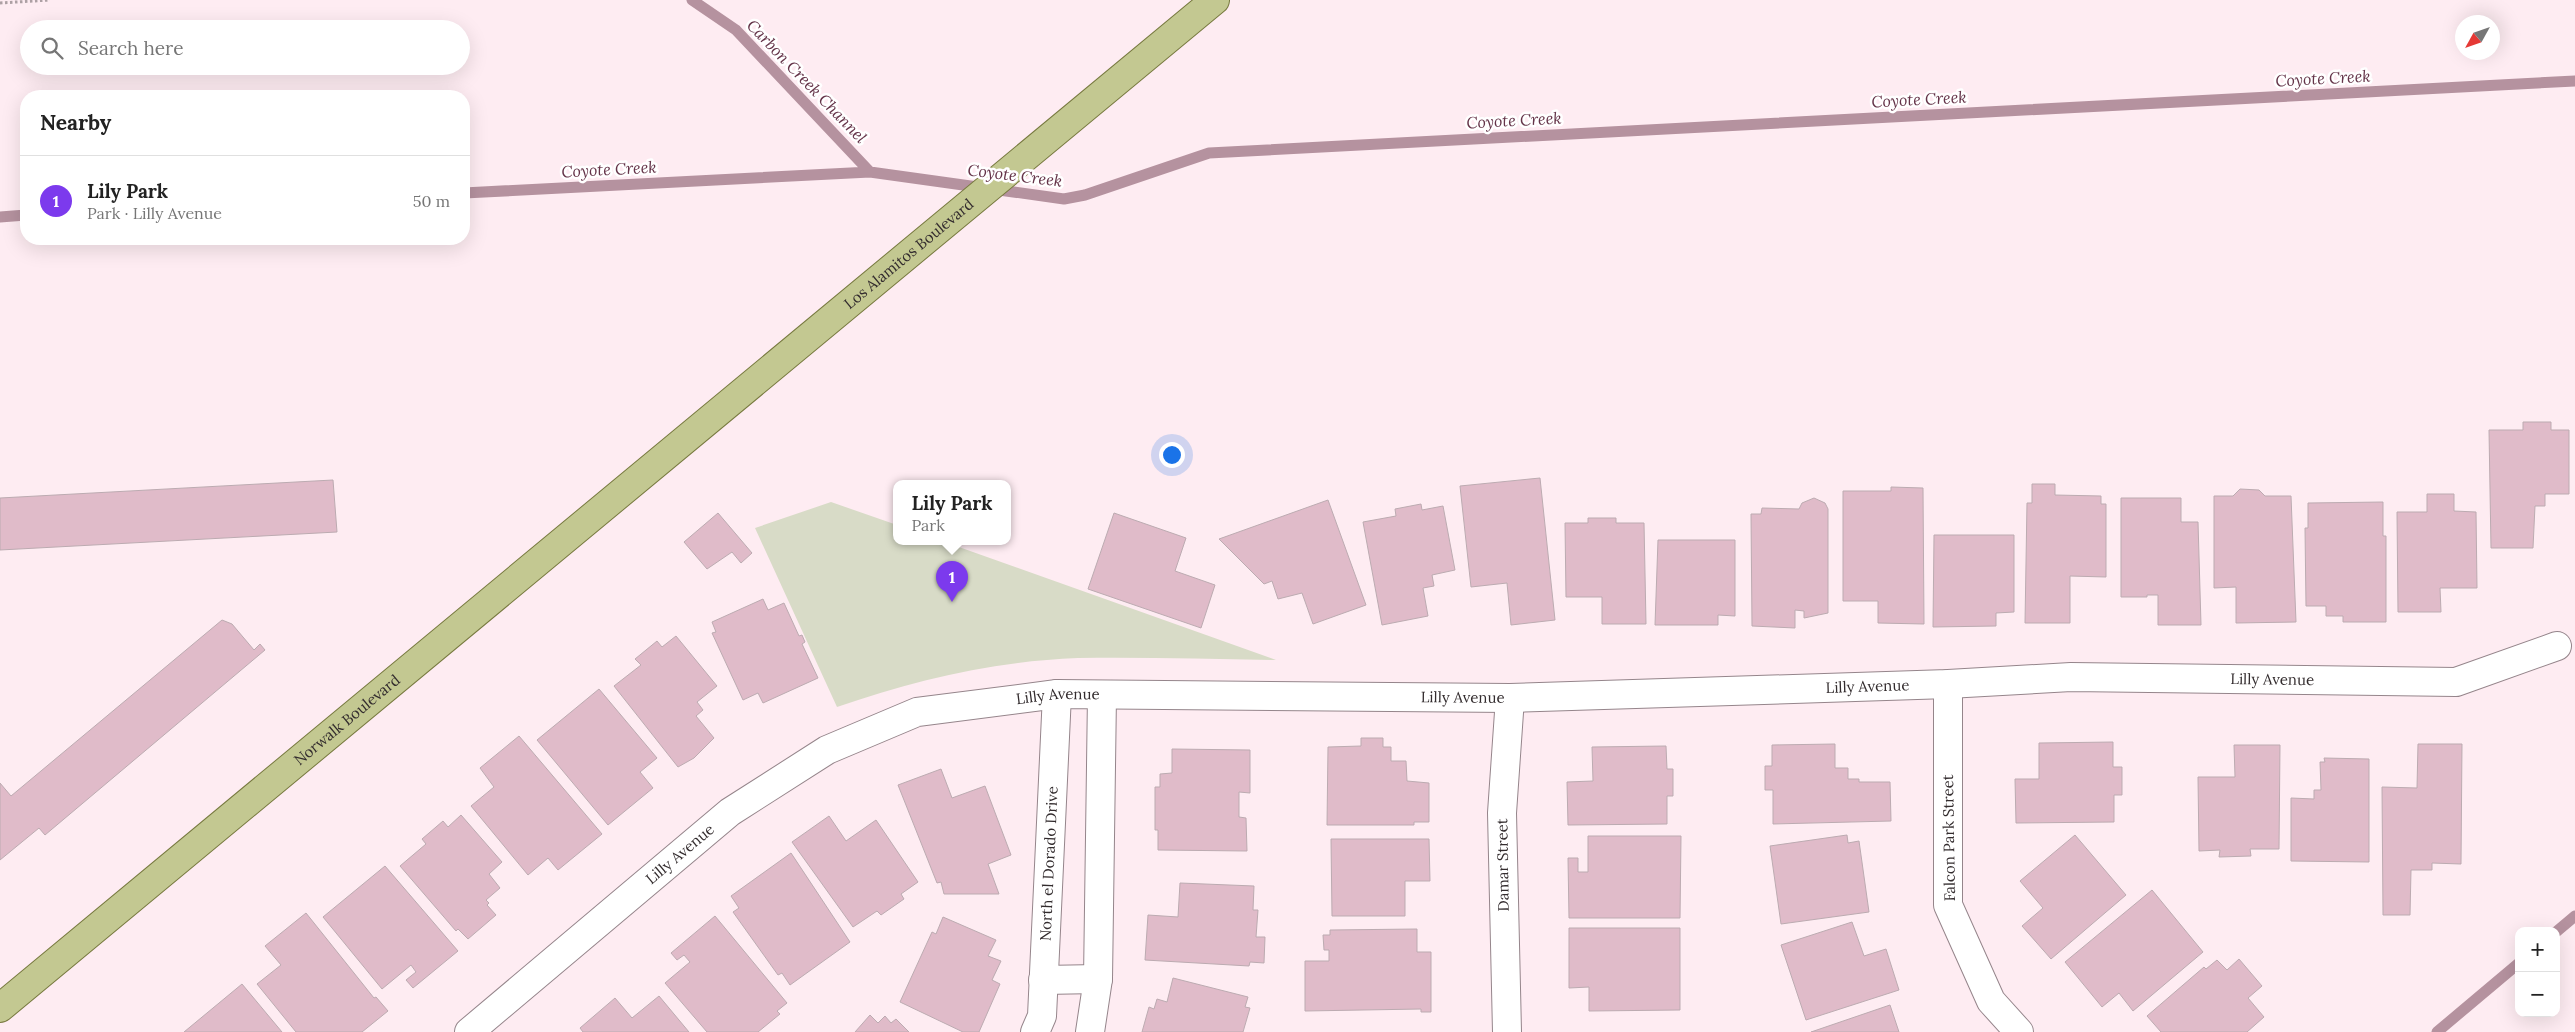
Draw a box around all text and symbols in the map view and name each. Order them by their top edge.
water label: Carbon Creek Channel [743,15,872,147]
north arrow [2455,15,2500,60]
search box [20,20,470,75]
icon: search [38,34,66,62]
text: Search here [78,36,184,60]
water label: Coyote Creek [2275,66,2371,90]
water label: Coyote Creek [1871,87,1967,111]
water label: Coyote Creek [1466,108,1562,132]
text: Nearby [40,109,111,136]
water label: Coyote Creek [561,157,657,181]
water label: Coyote Creek [967,159,1063,191]
text: Lily Park [87,179,168,203]
text: 1 [53,191,59,211]
text: 50 m [413,191,450,211]
street label: Los Alamitos Boulevard [840,194,977,313]
text: Park · Lilly Avenue [87,203,222,223]
your location [1159,442,1185,468]
popup [893,480,1011,545]
text: Lily Park [911,491,993,515]
text: Park [911,515,945,535]
pin: 1 [936,561,968,602]
street label: Lilly Avenue [2230,669,2314,689]
street label: Norwalk Boulevard [290,670,404,769]
street label: Lilly Avenue [1825,675,1910,697]
street label: Lilly Avenue [1015,684,1100,708]
street label: Lilly Avenue [1421,687,1505,707]
street label: Falcon Park Street [1938,774,1959,902]
street label: North el Dorado Drive [1036,786,1062,941]
street label: Damar Street [1492,818,1513,912]
street label: Lilly Avenue [642,819,718,888]
map controls [2515,927,2560,1017]
button: + [2515,927,2560,972]
button: − [2515,972,2560,1017]

